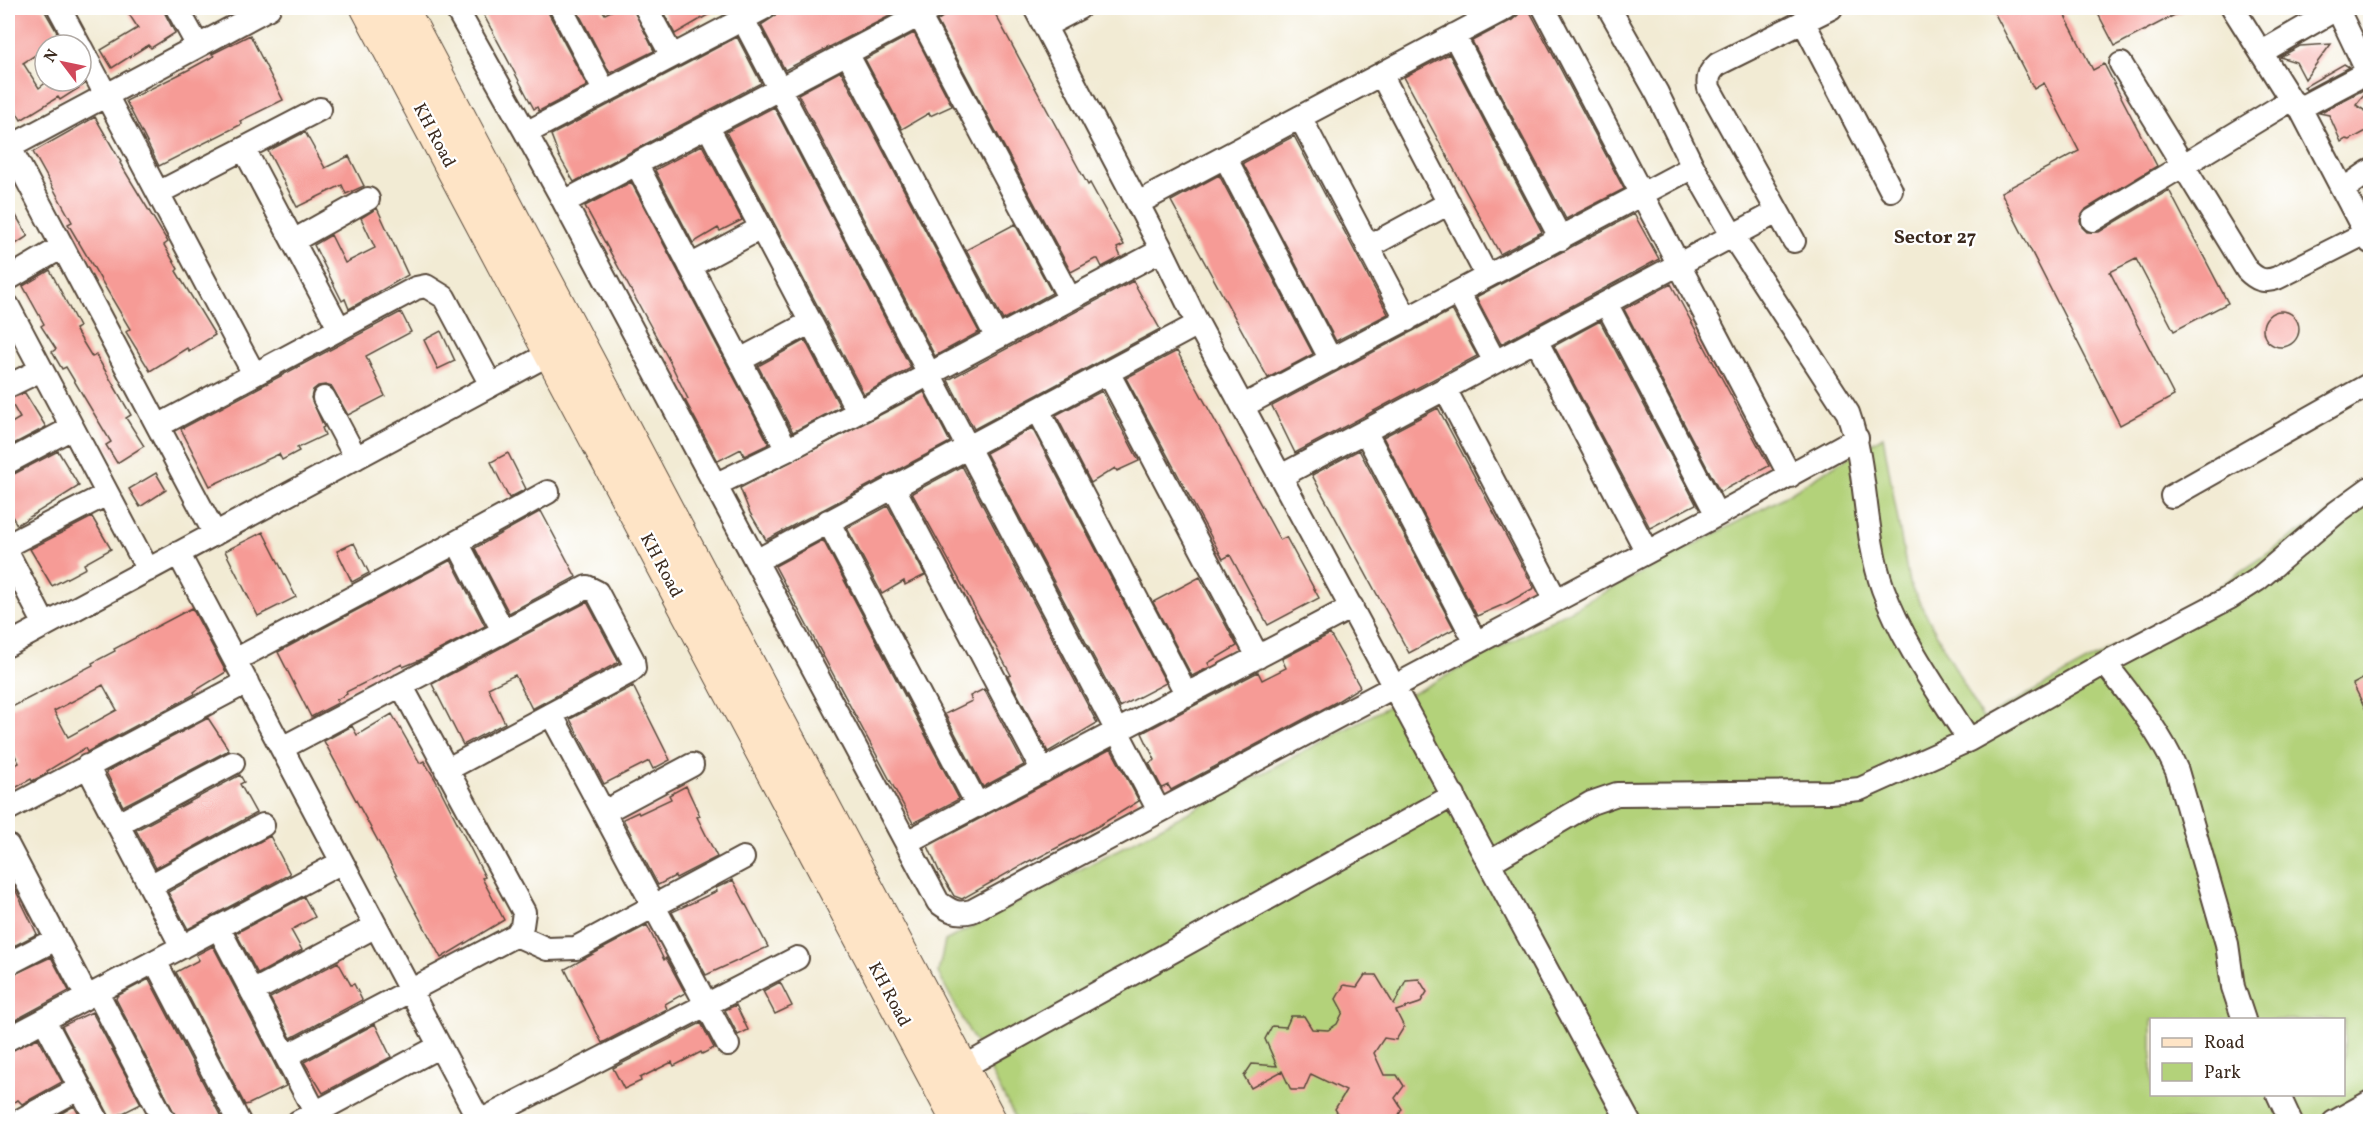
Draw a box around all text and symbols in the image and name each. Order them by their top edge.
north arrow [33,33,93,93]
text: N [40,45,65,67]
street label: KH Road [406,99,461,172]
district label: Sector 27 [1894,224,1976,252]
street label: KH Road [633,529,688,602]
street label: KH Road [861,958,916,1031]
legend [2150,1018,2345,1096]
text: Road [2204,1031,2245,1056]
text: Park [2204,1061,2241,1086]

